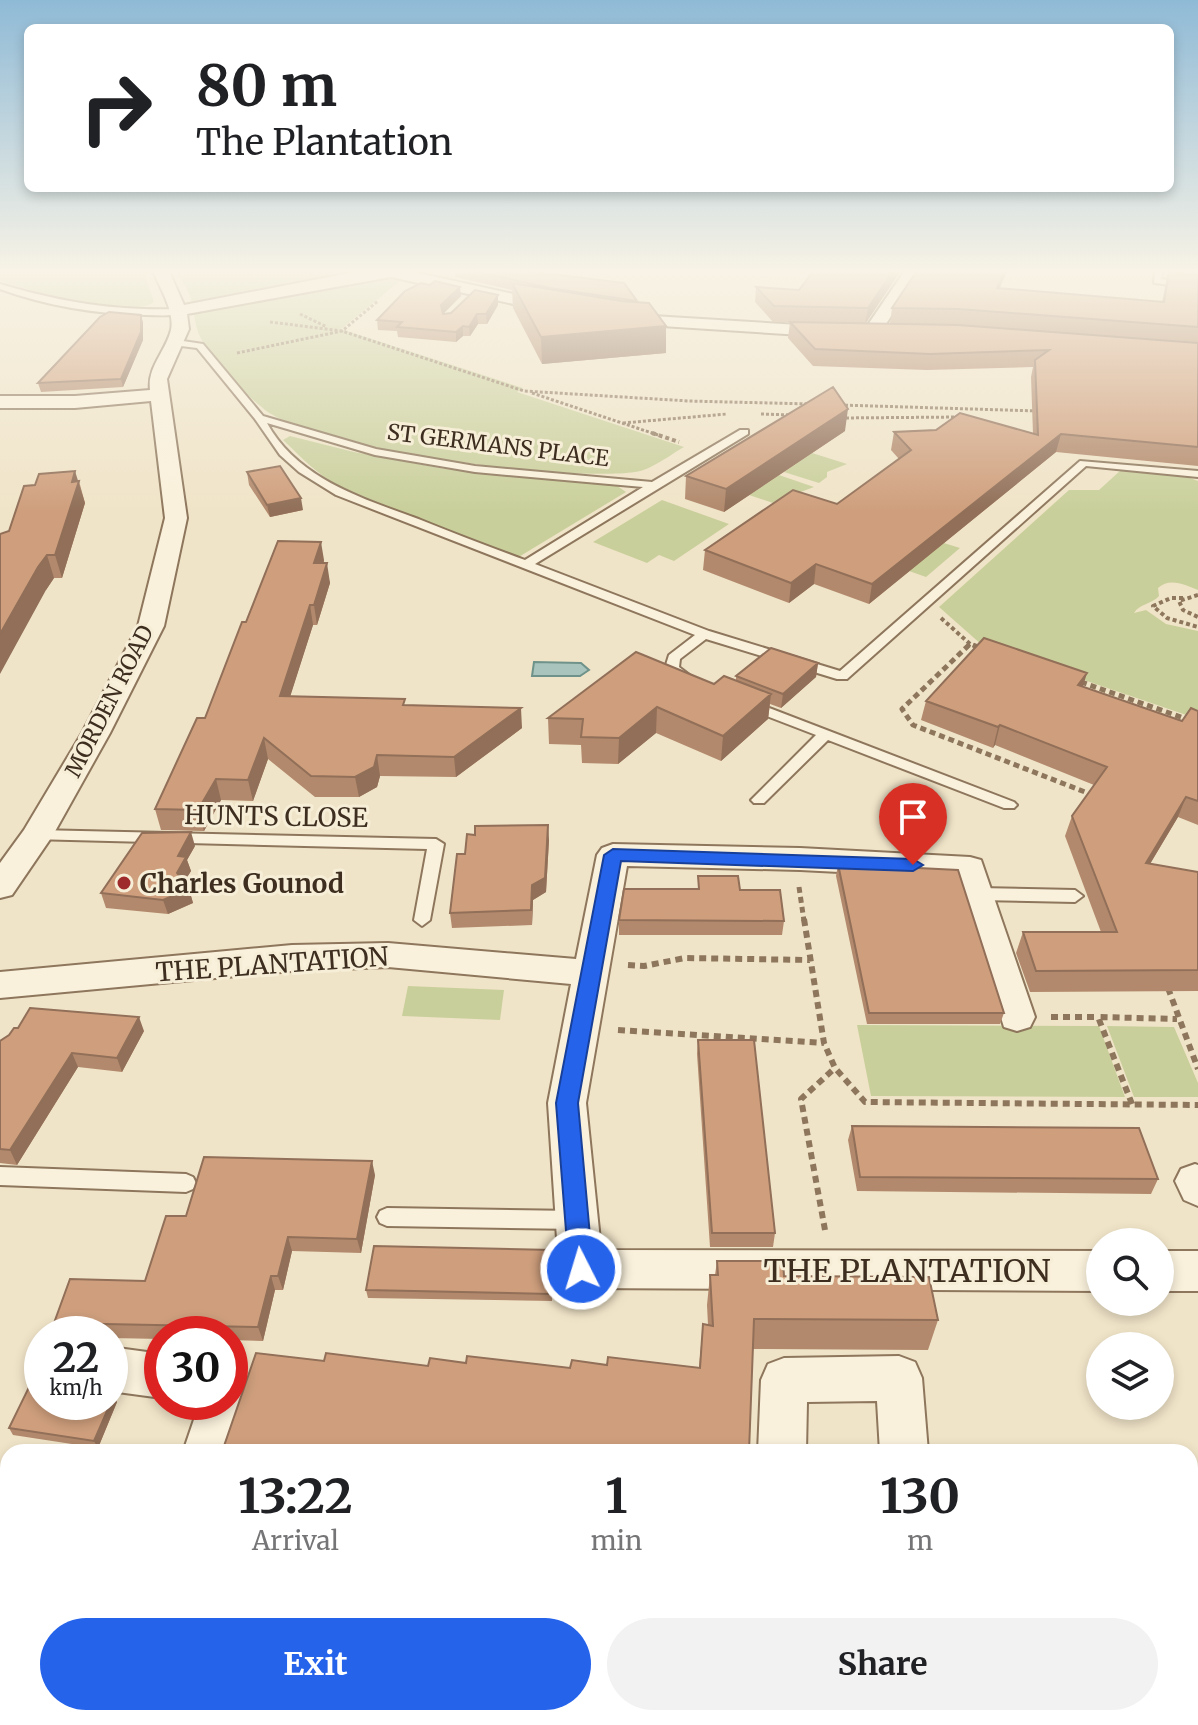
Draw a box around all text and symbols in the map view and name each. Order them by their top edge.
text: 80 m [196,51,337,121]
icon: right [64,56,168,160]
text: The Plantation [196,120,453,165]
street label: ST GERMANS PLACE [385,417,611,473]
street label: MORDEN ROAD [59,620,159,782]
pin [879,783,947,865]
icon: arrive [891,795,935,839]
street label: HUNTS CLOSE [184,798,369,834]
place label: Charles Gounod [140,867,344,900]
marker: Charles Gounod [115,874,133,892]
street label: THE PLANTATION [154,939,390,989]
position arrow [539,1227,623,1311]
map controls [1086,1228,1174,1420]
button: search [1086,1228,1174,1316]
street label: THE PLANTATION [763,1251,1051,1291]
speed limit sign: 30 [144,1316,248,1420]
button: layers [1086,1332,1174,1420]
text: 22 [53,1333,99,1383]
text: km/h [50,1375,102,1400]
text: 13:22 [238,1466,353,1526]
text: 1 [605,1466,628,1526]
text: 130 [880,1466,960,1526]
text: Arrival [252,1524,339,1557]
text: min [591,1524,642,1557]
text: m [907,1524,933,1557]
button: Exit [40,1618,591,1710]
button: Share [607,1618,1158,1710]

